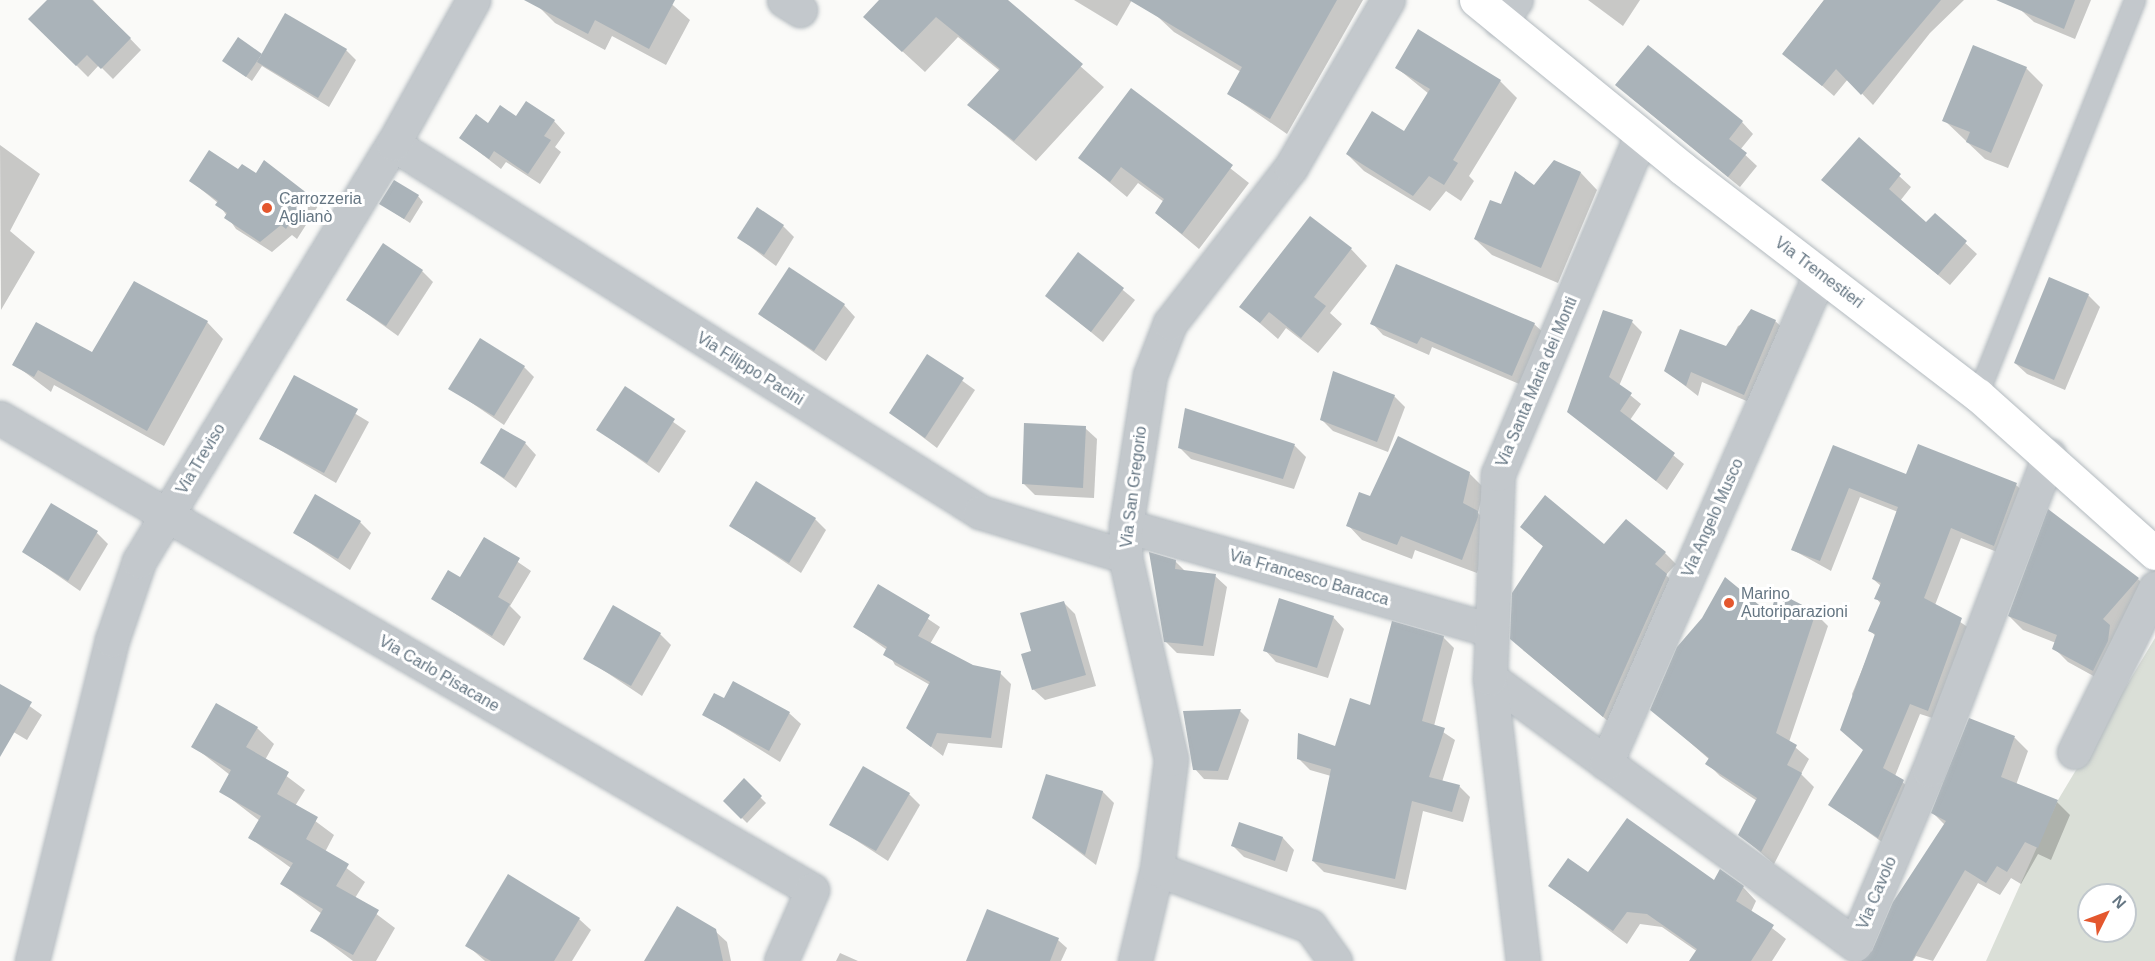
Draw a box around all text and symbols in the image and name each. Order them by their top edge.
place label: Carrozzeria Aglianò [279,189,362,227]
marker: Carrozzeria Aglianò [260,201,274,215]
street label: Via Tremestieri [1771,233,1867,313]
street label: Via Santa Maria dei Monti [1492,294,1582,470]
street label: Via Filippo Pacini [693,328,807,410]
street label: Via Treviso [172,420,230,498]
street label: Via San Gregorio [1117,425,1151,549]
street label: Via Angelo Musco [1678,455,1748,581]
street label: Via Francesco Baracca [1227,546,1391,610]
place label: Marino Autoriparazioni [1741,584,1848,622]
marker: Marino Autoriparazioni [1722,596,1736,610]
street label: Via Carlo Pisacane [375,632,503,716]
street label: Via Cavolo [1853,854,1901,932]
north arrow [2077,883,2137,943]
text: N [2109,892,2129,912]

